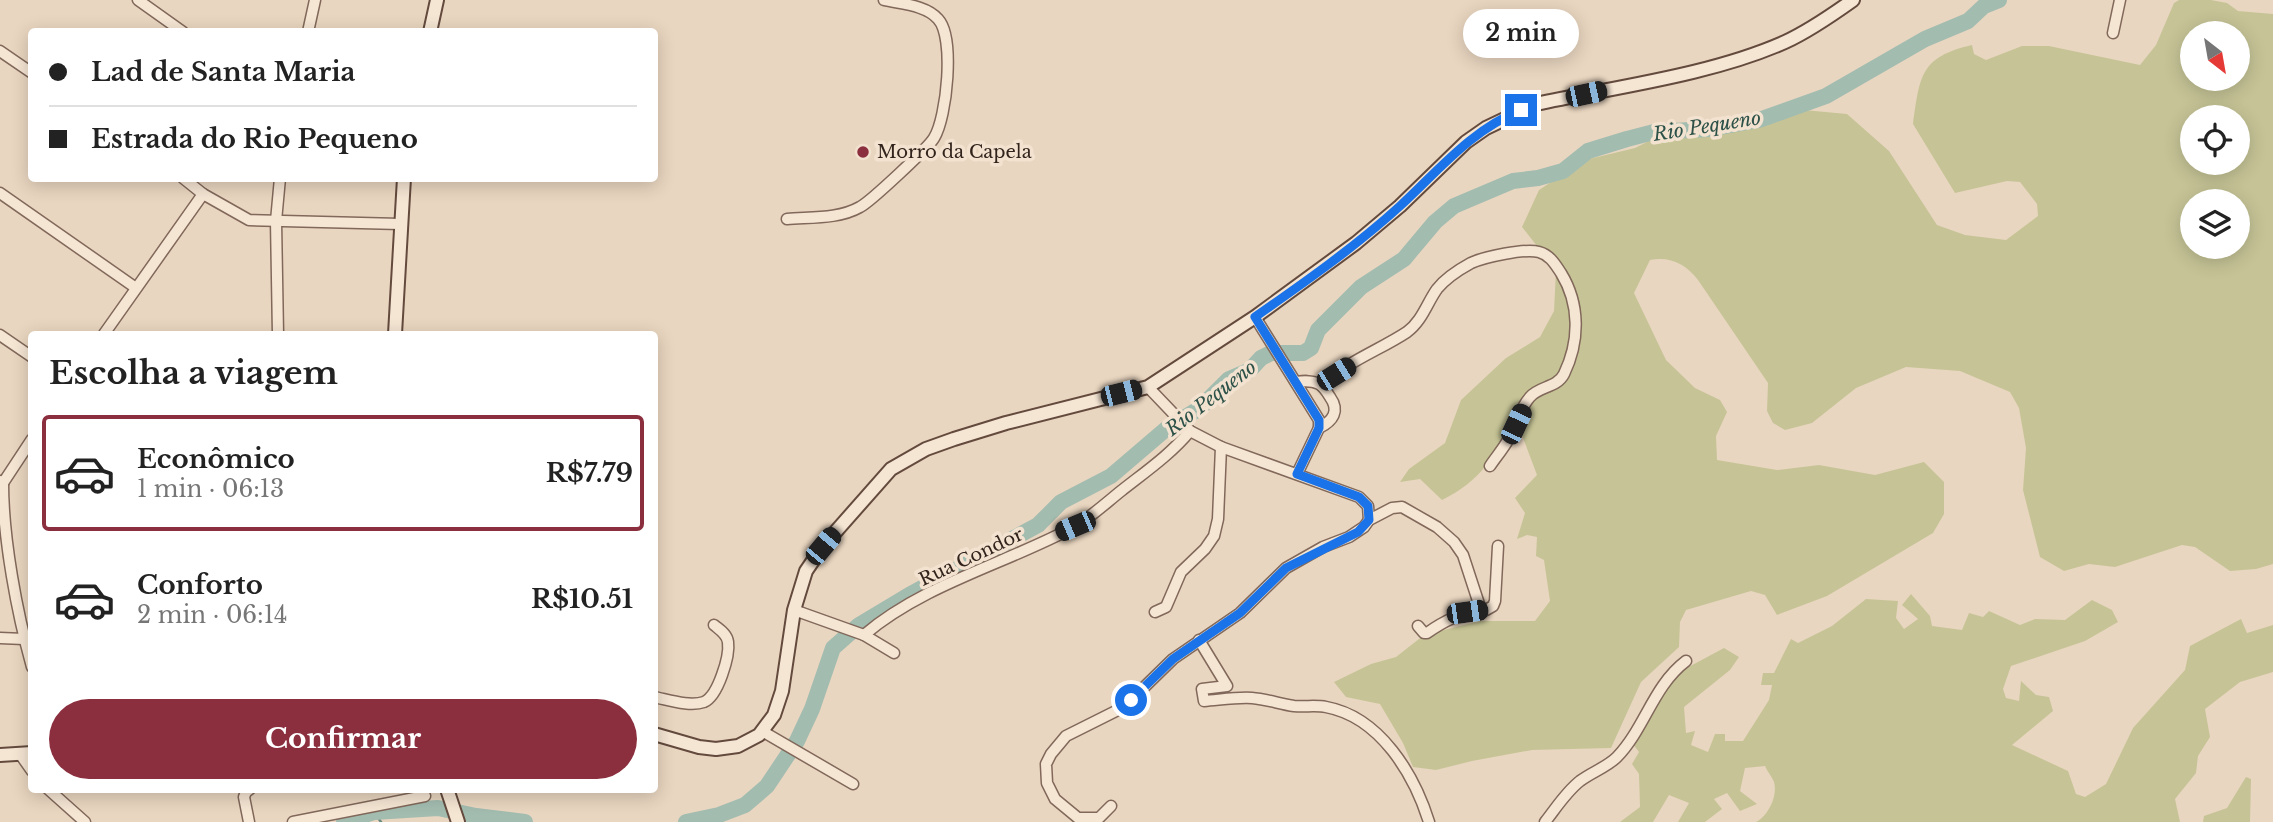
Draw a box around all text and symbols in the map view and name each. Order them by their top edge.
callout: 2 min [1463,8,1579,57]
text: 2 min [1485,19,1557,47]
north arrow [2180,21,2250,91]
map controls [2180,21,2250,259]
text: Lad de Santa Maria [91,56,355,88]
car [1564,79,1609,109]
route end [1505,94,1537,126]
button: locate [2180,105,2250,175]
water label: Rio Pequeno [1650,106,1763,146]
text: Estrada do Rio Pequeno [91,123,418,155]
place label: Morro da Capela [877,141,1032,163]
marker: Morro da Capela [855,144,871,160]
button: layers [2180,189,2250,259]
text: Escolha a viagem [49,353,338,393]
car [1313,354,1360,394]
water label: Rio Pequeno [1160,355,1261,441]
car [1099,378,1144,408]
car [1498,401,1535,447]
icon: car [53,442,116,505]
text: Econômico [137,443,295,475]
text: R$7.79 [546,457,633,489]
text: 1 min · 06:13 [137,475,284,503]
car [1052,508,1099,544]
car [802,523,845,569]
street label: Rua Condor [915,523,1027,591]
icon: car [53,568,116,631]
text: Conforto [137,569,263,601]
text: R$10.51 [531,583,633,615]
car [1445,599,1490,625]
text: 2 min · 06:14 [137,601,287,629]
route start [1115,684,1147,716]
button: Confirmar [49,699,637,779]

